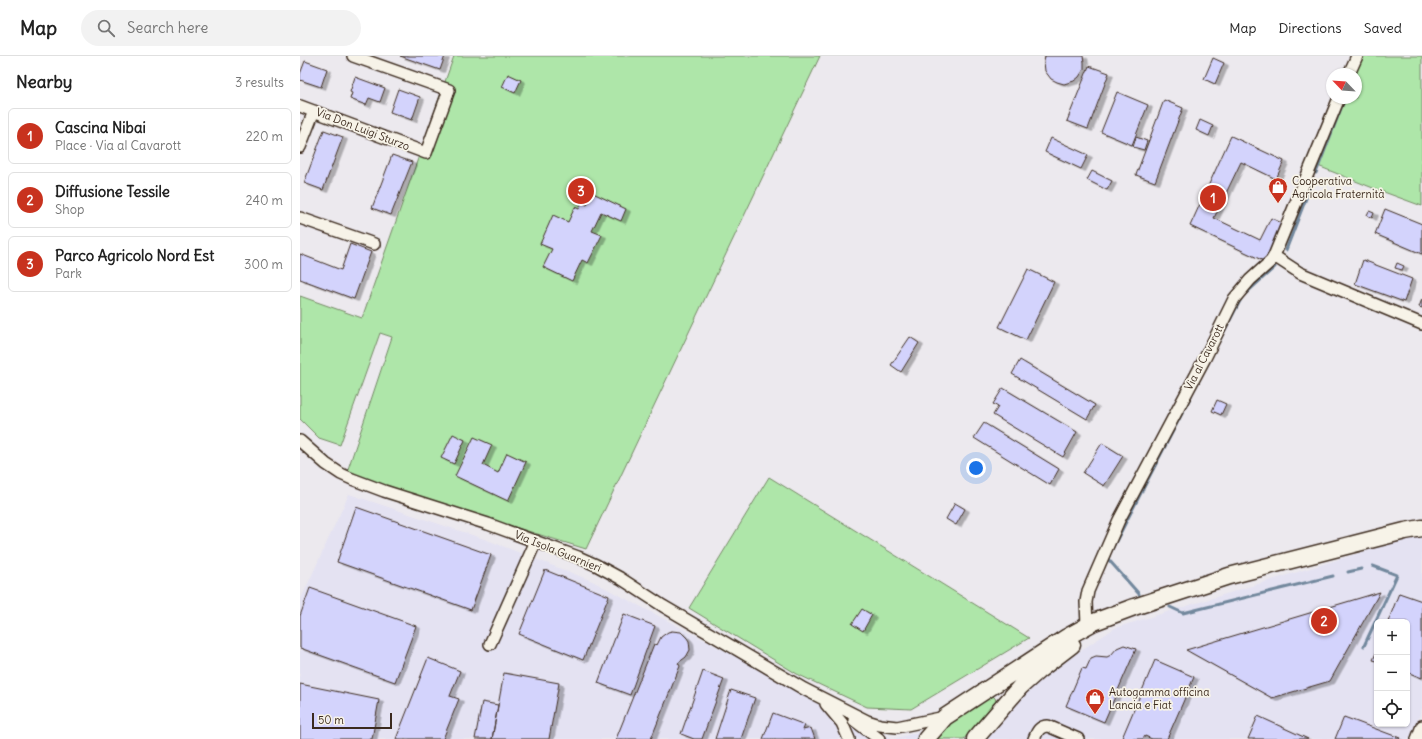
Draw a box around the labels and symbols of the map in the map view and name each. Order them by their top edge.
north arrow [1326,68,1362,104]
street label: Via Don Luigi Sturzo [314,105,412,153]
place label: Cooperativa Agricola Fraternità [1292,174,1384,201]
pin: 3 [568,176,594,206]
shop icon: Cooperativa Agricola Fraternità [1267,176,1289,204]
pin: 1 [1200,183,1226,213]
street label: Via al Cavarott [1181,321,1227,392]
your location [966,458,986,478]
street label: Via Isola Guarnieri [513,527,603,575]
pin: 2 [1311,606,1337,636]
place label: Autogamma officina Lancia e Fiat [1109,685,1209,712]
shop icon: Autogamma officina Lancia e Fiat [1084,687,1106,715]
scale bar [312,711,392,730]

